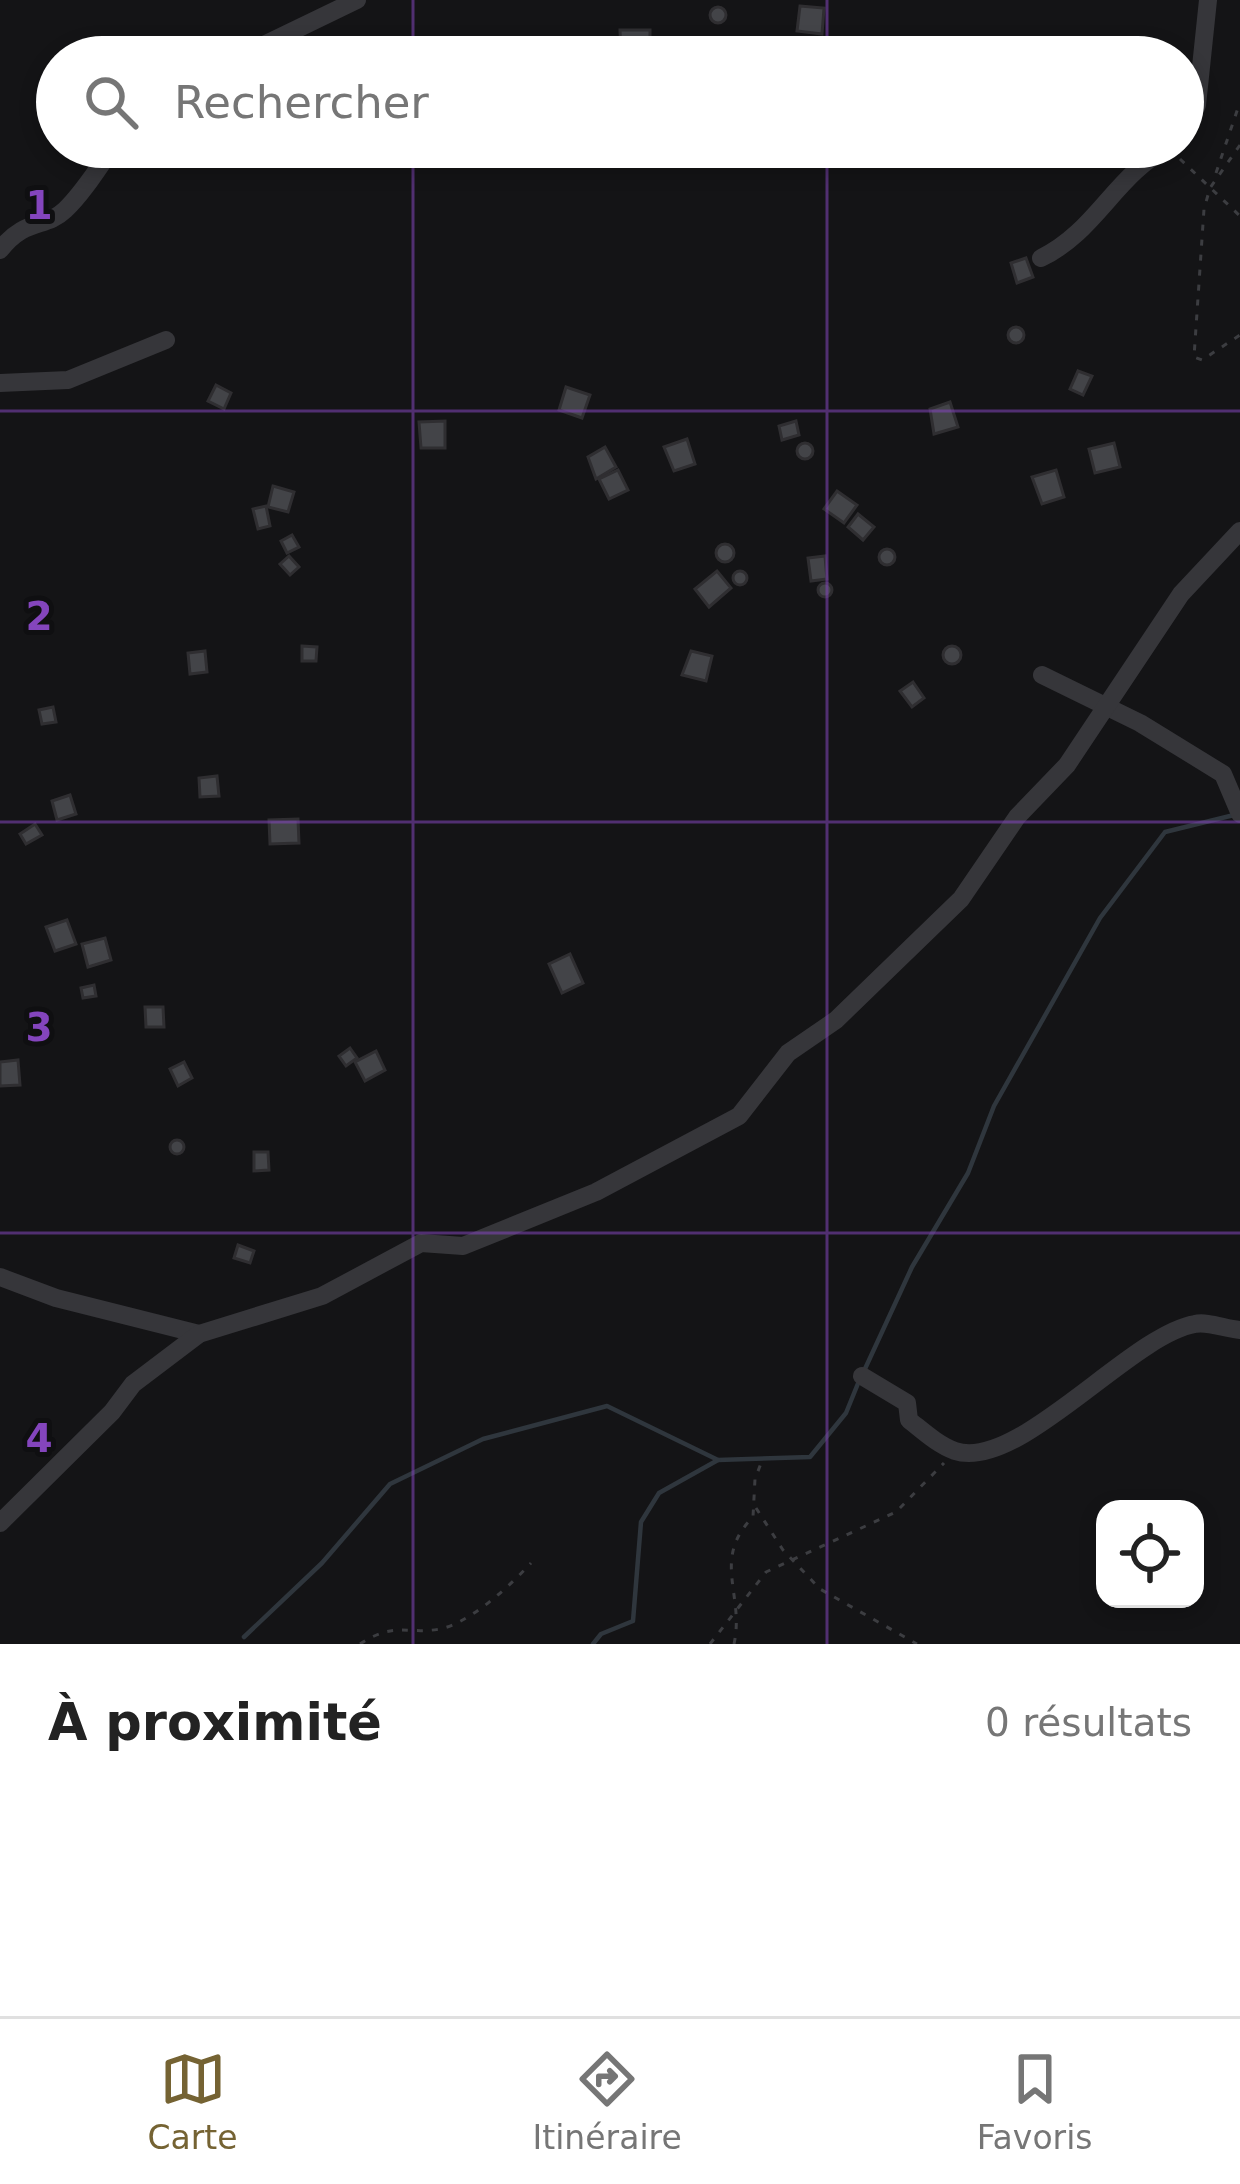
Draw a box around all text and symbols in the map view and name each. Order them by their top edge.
search box [36,36,1204,168]
icon: search [78,69,144,135]
text: Rechercher [174,76,429,129]
text: 1 [25,183,53,228]
text: 2 [25,594,53,639]
text: 3 [25,1005,53,1050]
text: 4 [25,1416,53,1461]
map controls [1096,1500,1204,1608]
button: locate [1096,1500,1204,1608]
text: À proximité [48,1693,382,1752]
text: 0 résultats [985,1700,1192,1745]
tab: Carte [147,2046,238,2157]
tab: Itinéraire [533,2046,682,2157]
tab: Favoris [977,2046,1093,2157]

